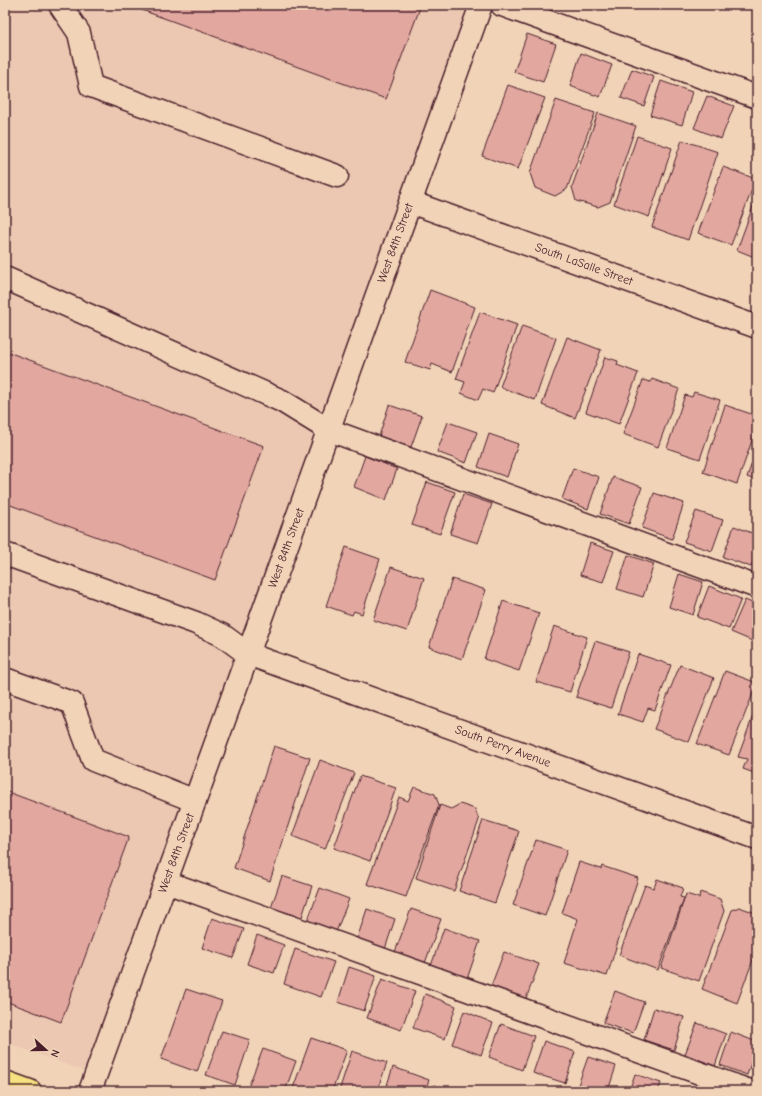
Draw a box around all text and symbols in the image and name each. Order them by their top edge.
street label: West 84th Street [374,201,416,285]
street label: South LaSalle Street [533,240,635,288]
street label: West 84th Street [265,506,307,590]
street label: South Perry Avenue [453,722,553,770]
street label: West 84th Street [155,811,197,895]
north arrow [26,1030,66,1070]
text: N [48,1048,62,1059]

